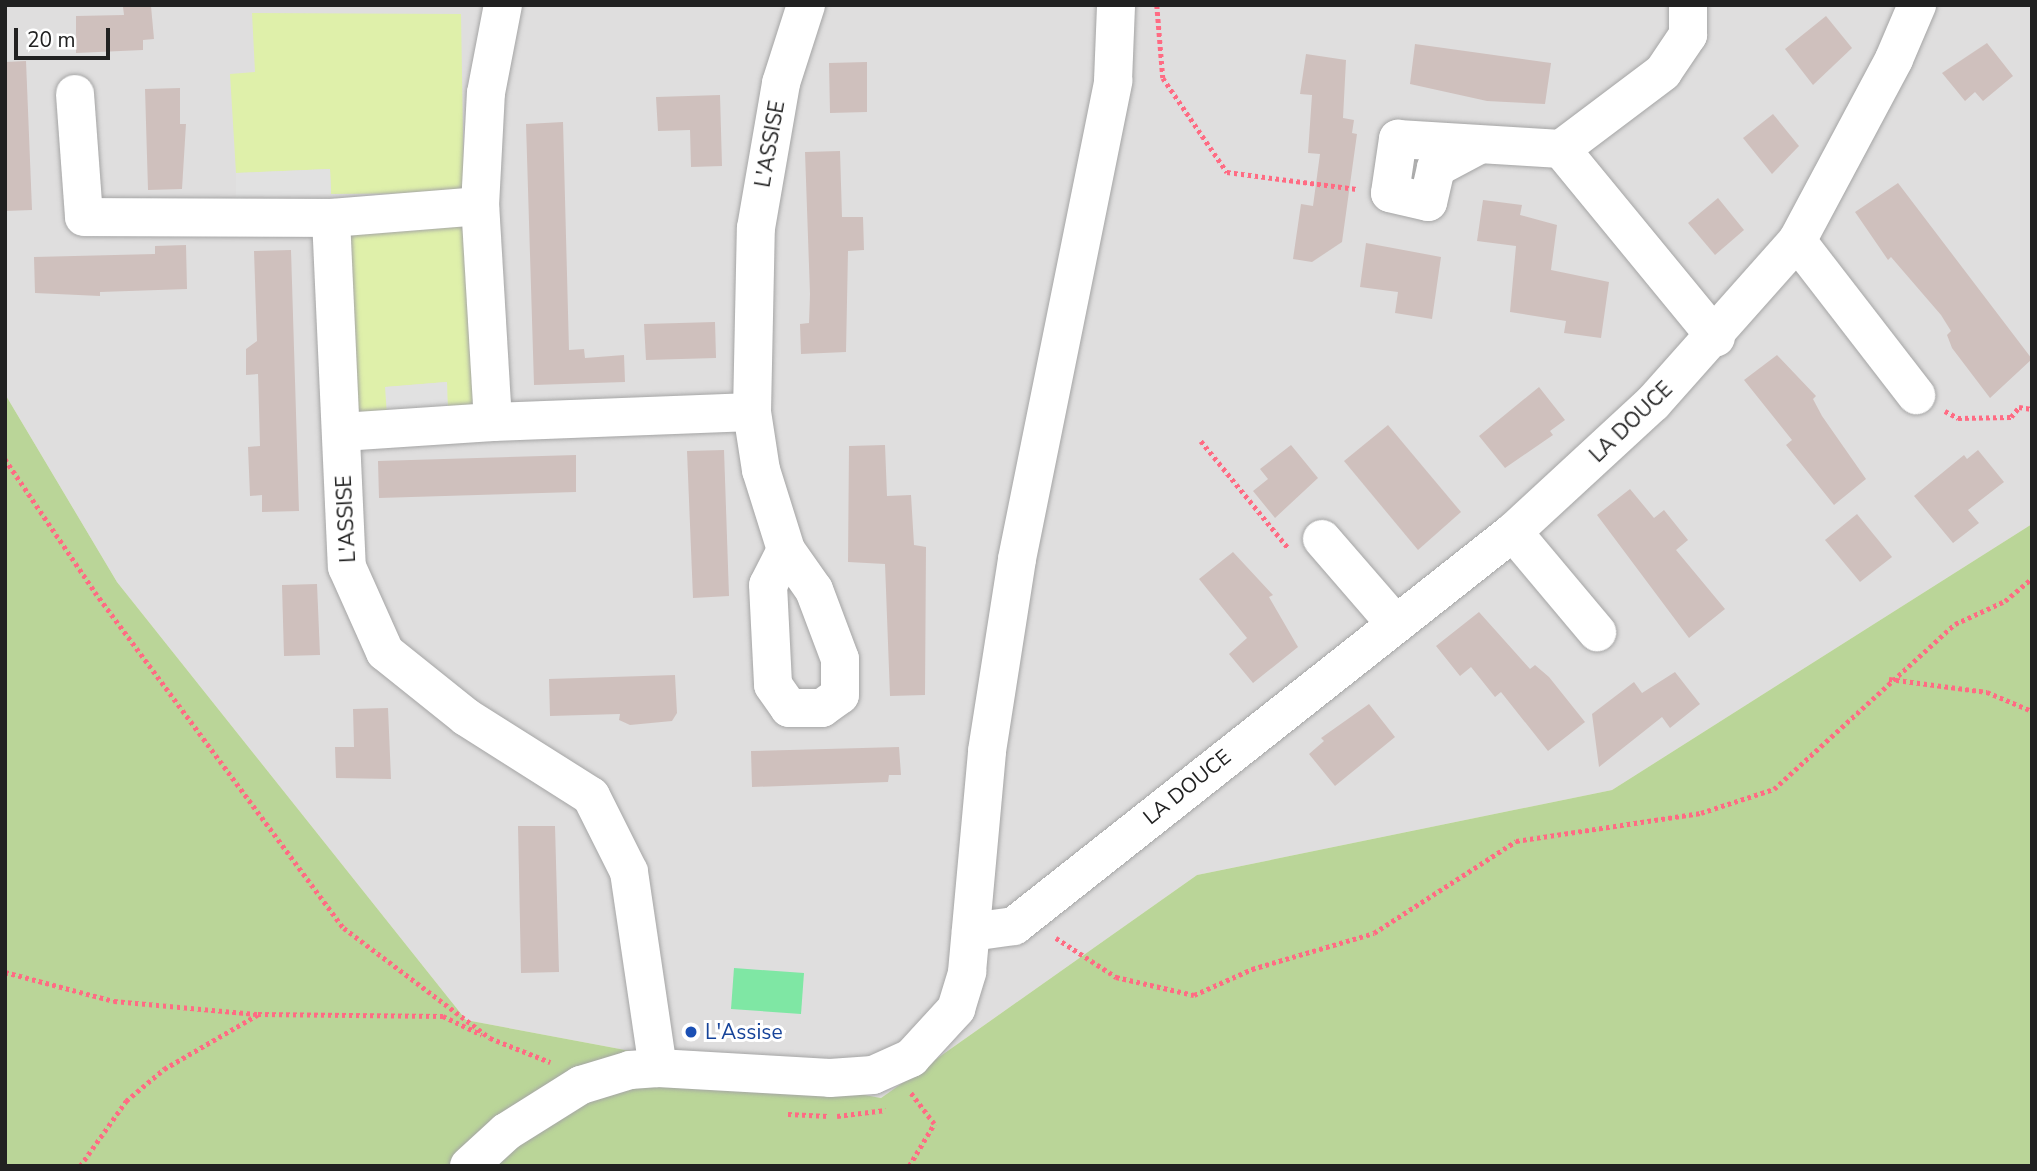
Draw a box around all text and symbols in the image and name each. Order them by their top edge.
scale bar [18,14,114,58]
text: 20 m [27,26,76,54]
street label: L'ASSISE [750,99,790,189]
street label: LA DOUCE [1584,376,1678,468]
street label: L'ASSISE [331,475,361,563]
street label: LA DOUCE [1138,744,1236,830]
place label: L'Assise [705,1019,783,1045]
marker: L'Assise [683,1024,699,1040]

